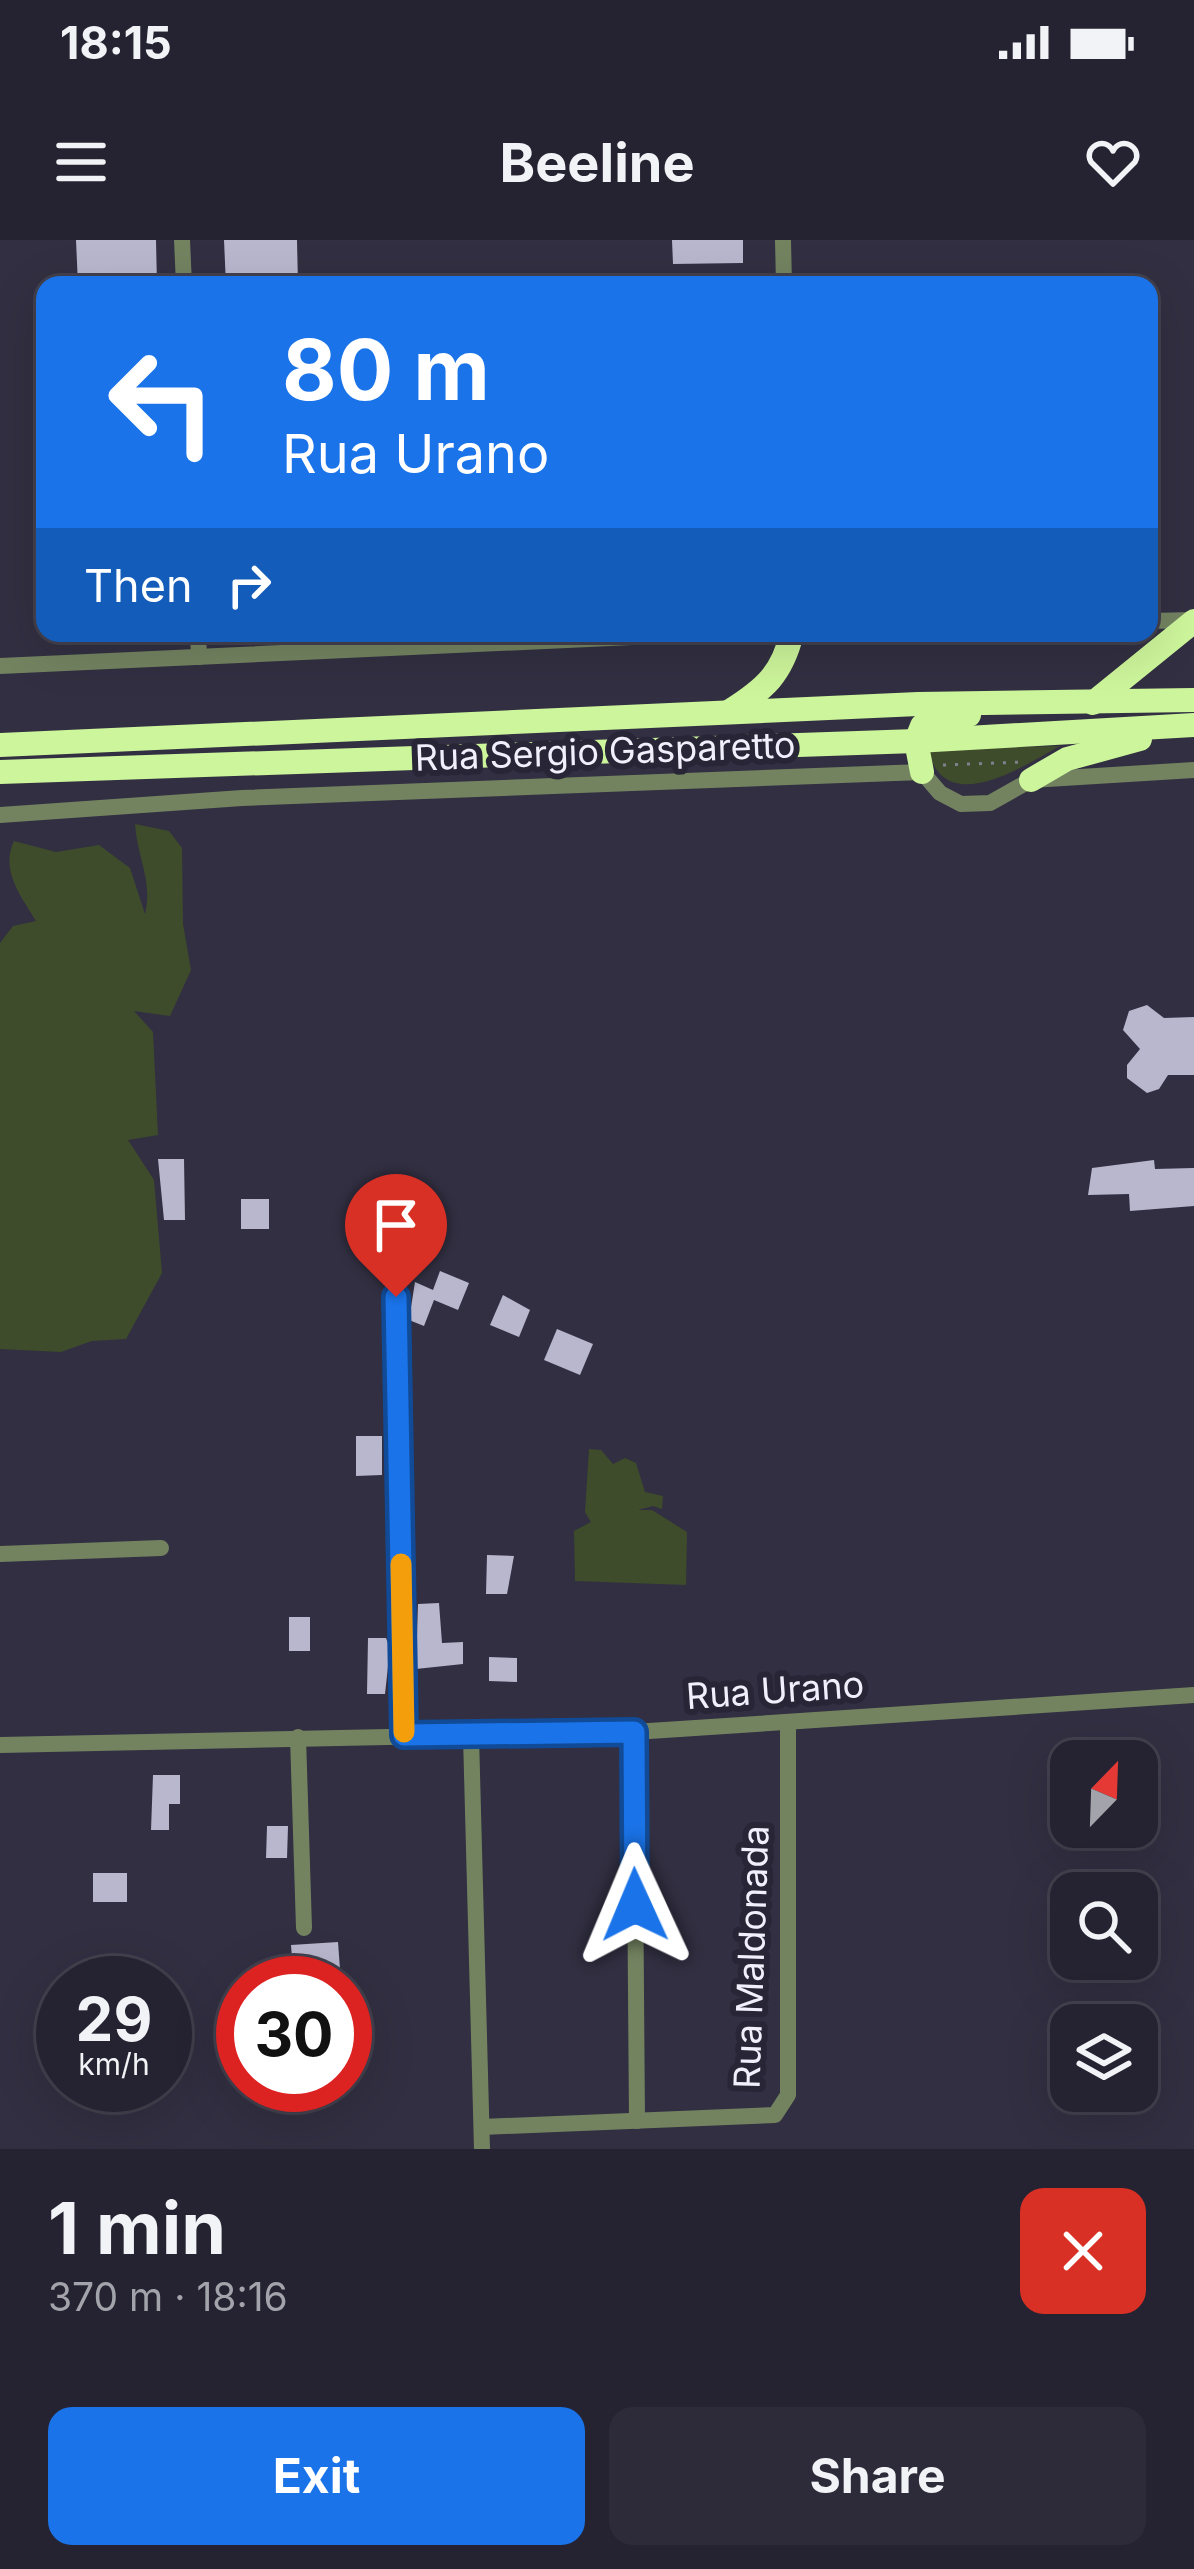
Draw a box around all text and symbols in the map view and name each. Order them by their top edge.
text: 18:15 [60,15,172,70]
icon: menu [48,129,114,195]
icon: heart [1080,129,1146,195]
text: Beeline [499,130,695,195]
text: 80 m [282,319,490,420]
icon: left [84,324,240,480]
text: Rua Urano [282,421,549,486]
icon: right [216,552,282,618]
text: Then [84,558,192,613]
street label: Rua Sergio Gasparetto [414,722,796,780]
pin [345,1174,447,1297]
icon: arrive [363,1192,429,1258]
street label: Rua Urano [685,1662,865,1718]
north arrow [1050,1740,1158,1848]
map controls [1050,1740,1158,2112]
street label: Rua Maldonada [724,1825,778,2089]
position arrow [572,1842,698,1968]
button: search [1050,1872,1158,1980]
speed limit sign: 30 [216,1956,372,2112]
text: 29 [76,1983,152,2055]
button: layers [1050,2004,1158,2112]
text: km/h [78,2046,150,2082]
text: 1 min [48,2184,226,2271]
button: close [1020,2188,1146,2314]
text: 370 m · 18:16 [48,2273,288,2320]
button: Exit [48,2407,585,2545]
button: Share [609,2407,1146,2545]

